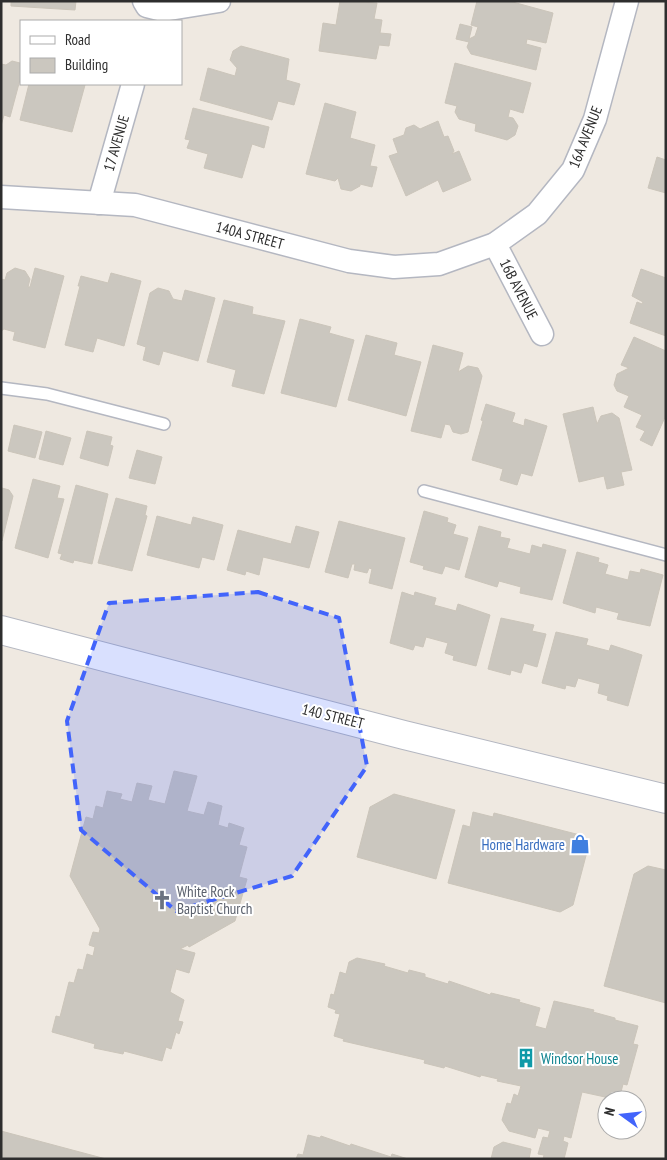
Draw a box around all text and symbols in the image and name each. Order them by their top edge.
legend [20,20,182,85]
text: Road [65,30,91,49]
text: Building [65,55,108,74]
street label: 16A AVENUE [564,103,606,171]
street label: 17 AVENUE [99,113,133,173]
street label: 140A STREET [214,217,287,253]
street label: 16B AVENUE [496,255,542,323]
street label: 140 STREET [300,699,366,733]
shop icon: Home Hardware [569,833,591,855]
place label: Home Hardware [482,835,565,854]
place label: White Rock Baptist Church [177,882,252,918]
church icon: White Rock Baptist Church [151,889,173,911]
building icon: Windsor House [515,1047,537,1069]
place label: Windsor House [541,1049,619,1068]
north arrow [597,1090,647,1140]
text: N [600,1106,619,1118]

